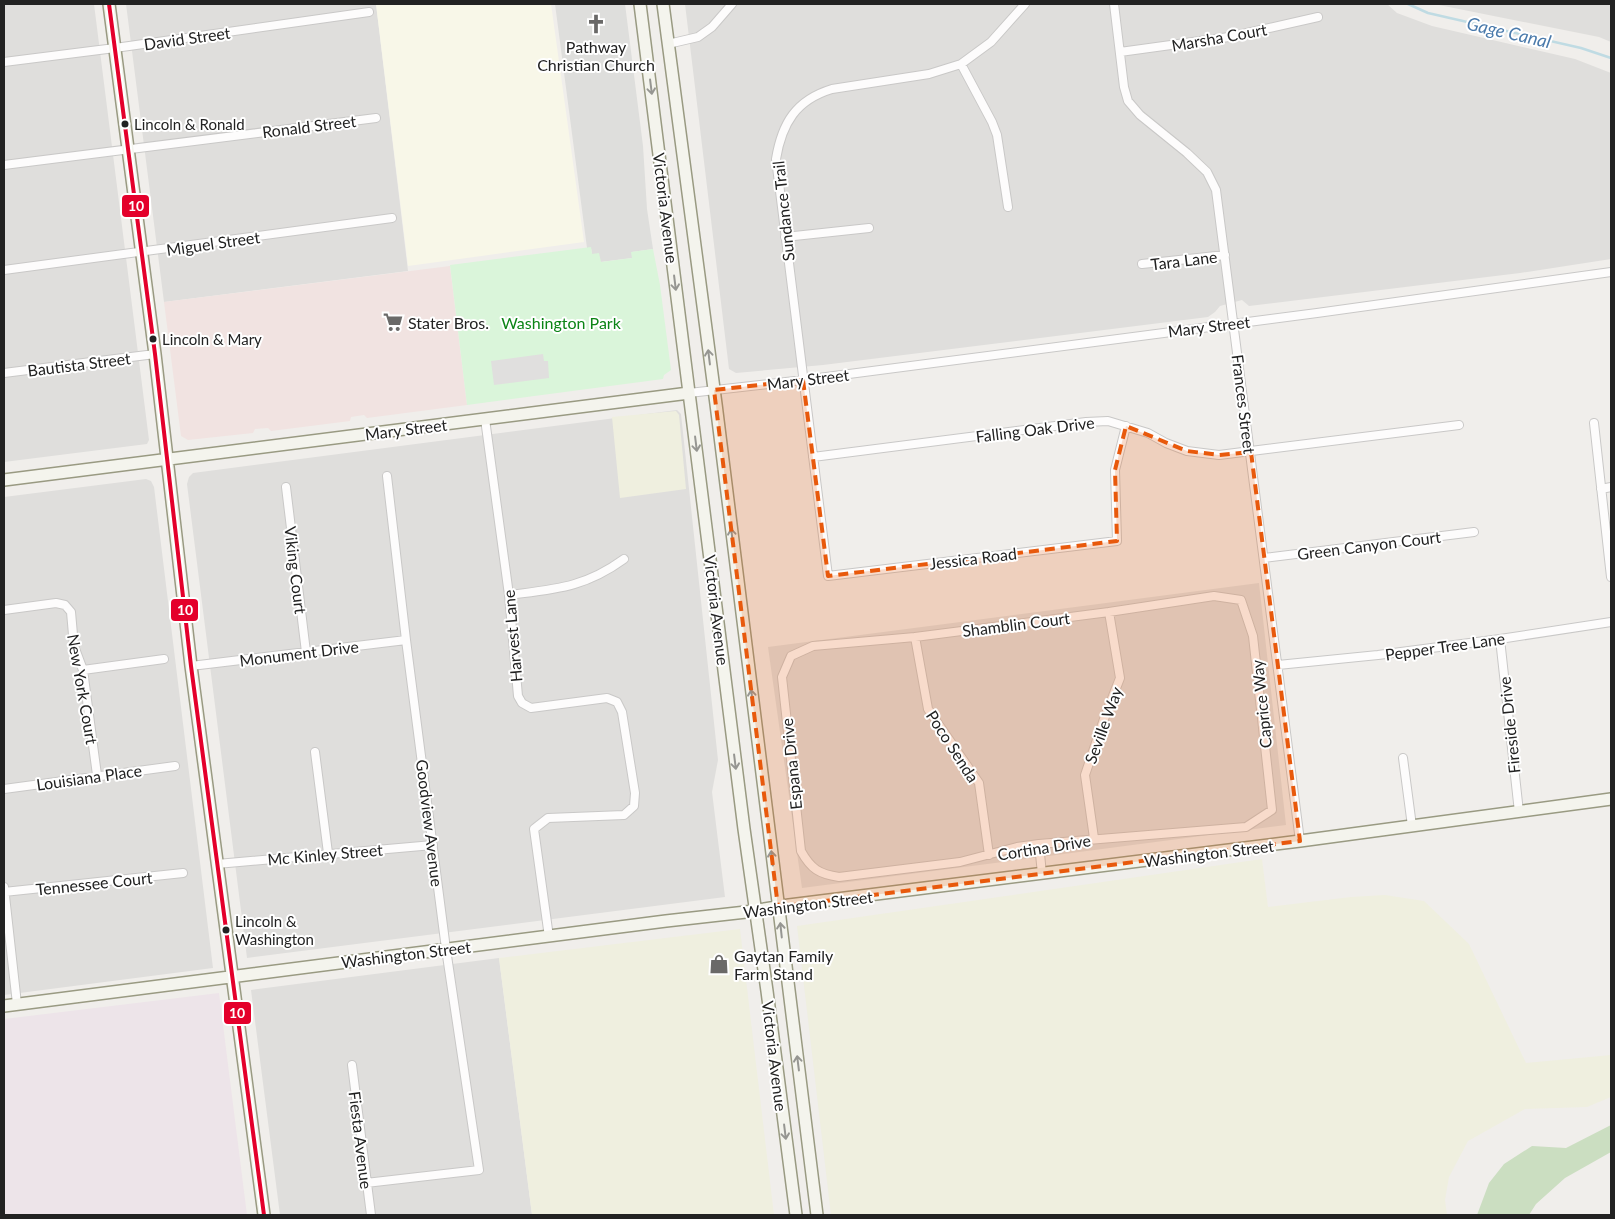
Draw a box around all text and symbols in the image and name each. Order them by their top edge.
water label: Gage Canal [1465,12,1553,52]
church icon: Pathway Christian Church [585,13,607,35]
street label: Marsha Court [1170,19,1268,55]
street label: David Street [143,23,232,53]
place label: Pathway Christian Church [537,37,655,74]
one-way arrow [646,79,656,95]
street label: Ronald Street [261,111,357,141]
place label: Lincoln & Ronald [134,115,245,133]
marker: Lincoln & Ronald [120,119,130,129]
street label: Victoria Avenue [650,152,682,264]
street label: Sundance Trail [768,160,798,262]
line badge: 10 [121,194,150,218]
text: 10 [128,197,144,214]
street label: Miguel Street [165,227,261,259]
street label: Tara Lane [1150,246,1218,274]
one-way arrow [670,275,680,291]
supermarket icon: Stater Bros. [382,311,404,333]
street label: Mary Street [1167,312,1251,340]
place label: Stater Bros. [408,313,489,332]
park label: Washington Park [501,313,622,332]
place label: Lincoln & Mary [162,330,262,348]
marker: Lincoln & Mary [148,334,158,344]
street label: Bautista Street [26,348,132,380]
one-way arrow [704,350,714,366]
street label: Frances Street [1228,353,1260,455]
street label: Mary Street [766,365,850,393]
street label: Falling Oak Drive [975,412,1095,446]
street label: Mary Street [364,415,448,443]
one-way arrow [691,436,701,452]
street label: Viking Court [281,525,311,615]
street label: Green Canyon Court [1296,527,1442,563]
one-way arrow [727,528,737,544]
street label: Jessica Road [928,543,1018,573]
street label: Victoria Avenue [701,554,733,666]
street label: Harvest Lane [499,589,525,683]
line badge: 10 [170,598,199,622]
text: 10 [177,601,193,618]
street label: Shamblin Court [961,608,1071,640]
street label: Pepper Tree Lane [1384,628,1506,664]
street label: New York Court [64,632,102,746]
street label: Monument Drive [238,636,360,670]
street label: Caprice Way [1247,658,1275,749]
street label: Fireside Drive [1494,676,1524,774]
street label: Seville Way [1080,683,1126,766]
one-way arrow [747,689,757,705]
street label: Poco Senda [923,707,983,785]
street label: Espana Drive [777,717,805,811]
one-way arrow [730,753,740,769]
street label: Goodview Avenue [413,758,447,888]
street label: Louisiana Place [35,760,143,794]
street label: Cortina Drive [996,830,1092,864]
street label: Washington Street [1143,836,1275,870]
street label: Mc Kinley Street [266,839,384,869]
one-way arrow [767,851,777,867]
street label: Tennessee Court [35,867,154,899]
street label: Washington Street [742,887,874,921]
place label: Lincoln & Washington [235,912,314,948]
one-way arrow [776,922,786,938]
marker: Lincoln & Washington [221,925,231,935]
street label: Washington Street [340,937,472,971]
place label: Gaytan Family Farm Stand [734,946,834,983]
shop icon: Gaytan Family Farm Stand [708,953,730,975]
street label: Victoria Avenue [759,1000,791,1112]
line badge: 10 [223,1001,252,1025]
text: 10 [229,1004,245,1021]
one-way arrow [793,1055,803,1071]
street label: Fiesta Avenue [346,1090,376,1190]
one-way arrow [780,1124,790,1140]

